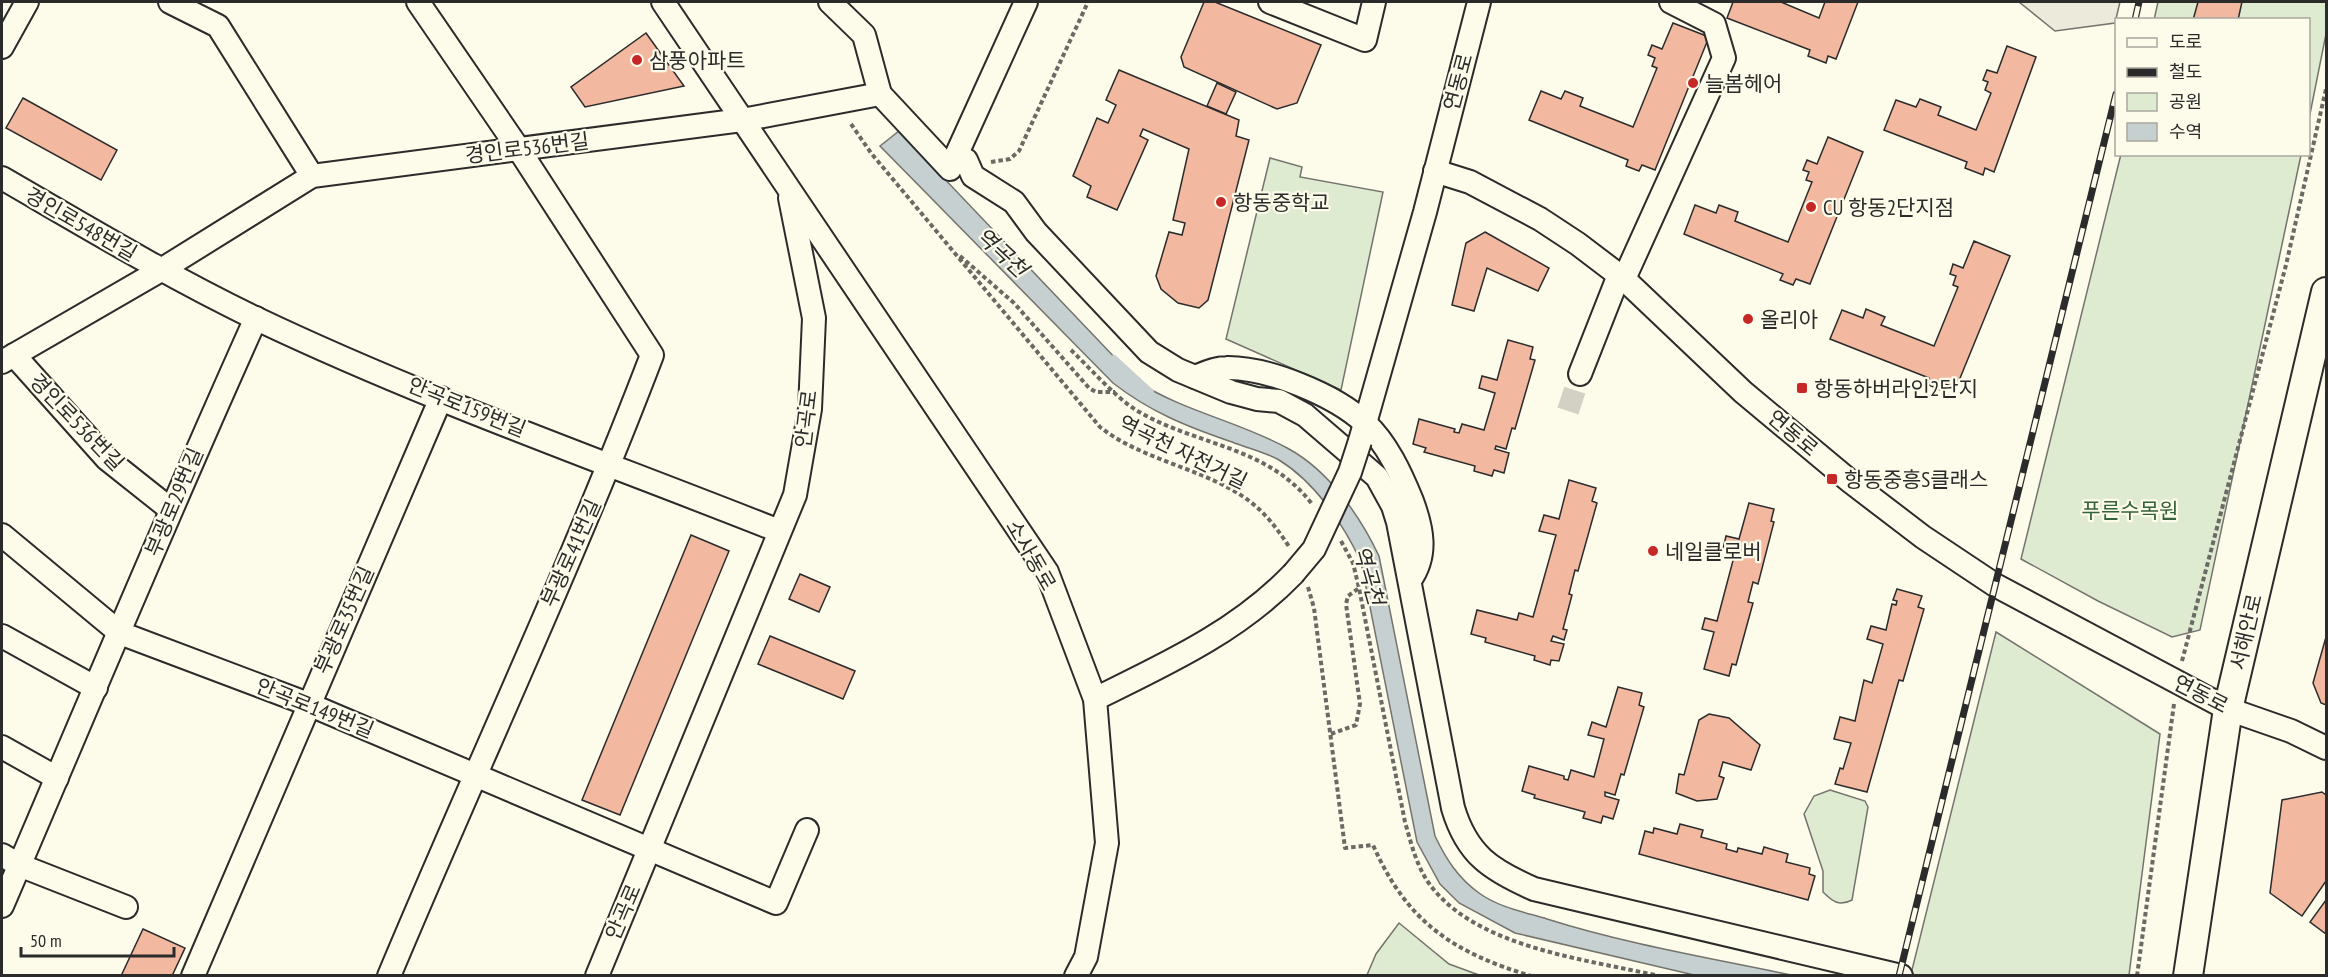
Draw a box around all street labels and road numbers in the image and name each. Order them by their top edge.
street label: 연동로 [1437,51,1479,113]
street label: 경인로536번길 [463,127,591,169]
street label: 경인로548번길 [20,181,142,267]
street label: 경인로536번길 [24,368,130,476]
street label: 안곡로159번길 [404,371,530,443]
street label: 안곡로 [789,389,823,449]
street label: 연동로 [1762,404,1824,462]
street label: 역곡천 자전거길 [1114,409,1252,495]
street label: 부광로29번길 [139,444,209,560]
street label: 부광로41번길 [535,495,607,611]
street label: 소사동로 [1000,515,1062,595]
street label: 부광로35번길 [308,562,380,678]
street label: 서해안로 [2224,591,2268,673]
street label: 연동로 [2169,669,2233,719]
street label: 안곡로149번길 [252,672,378,744]
street label: 안곡로 [599,880,647,944]

